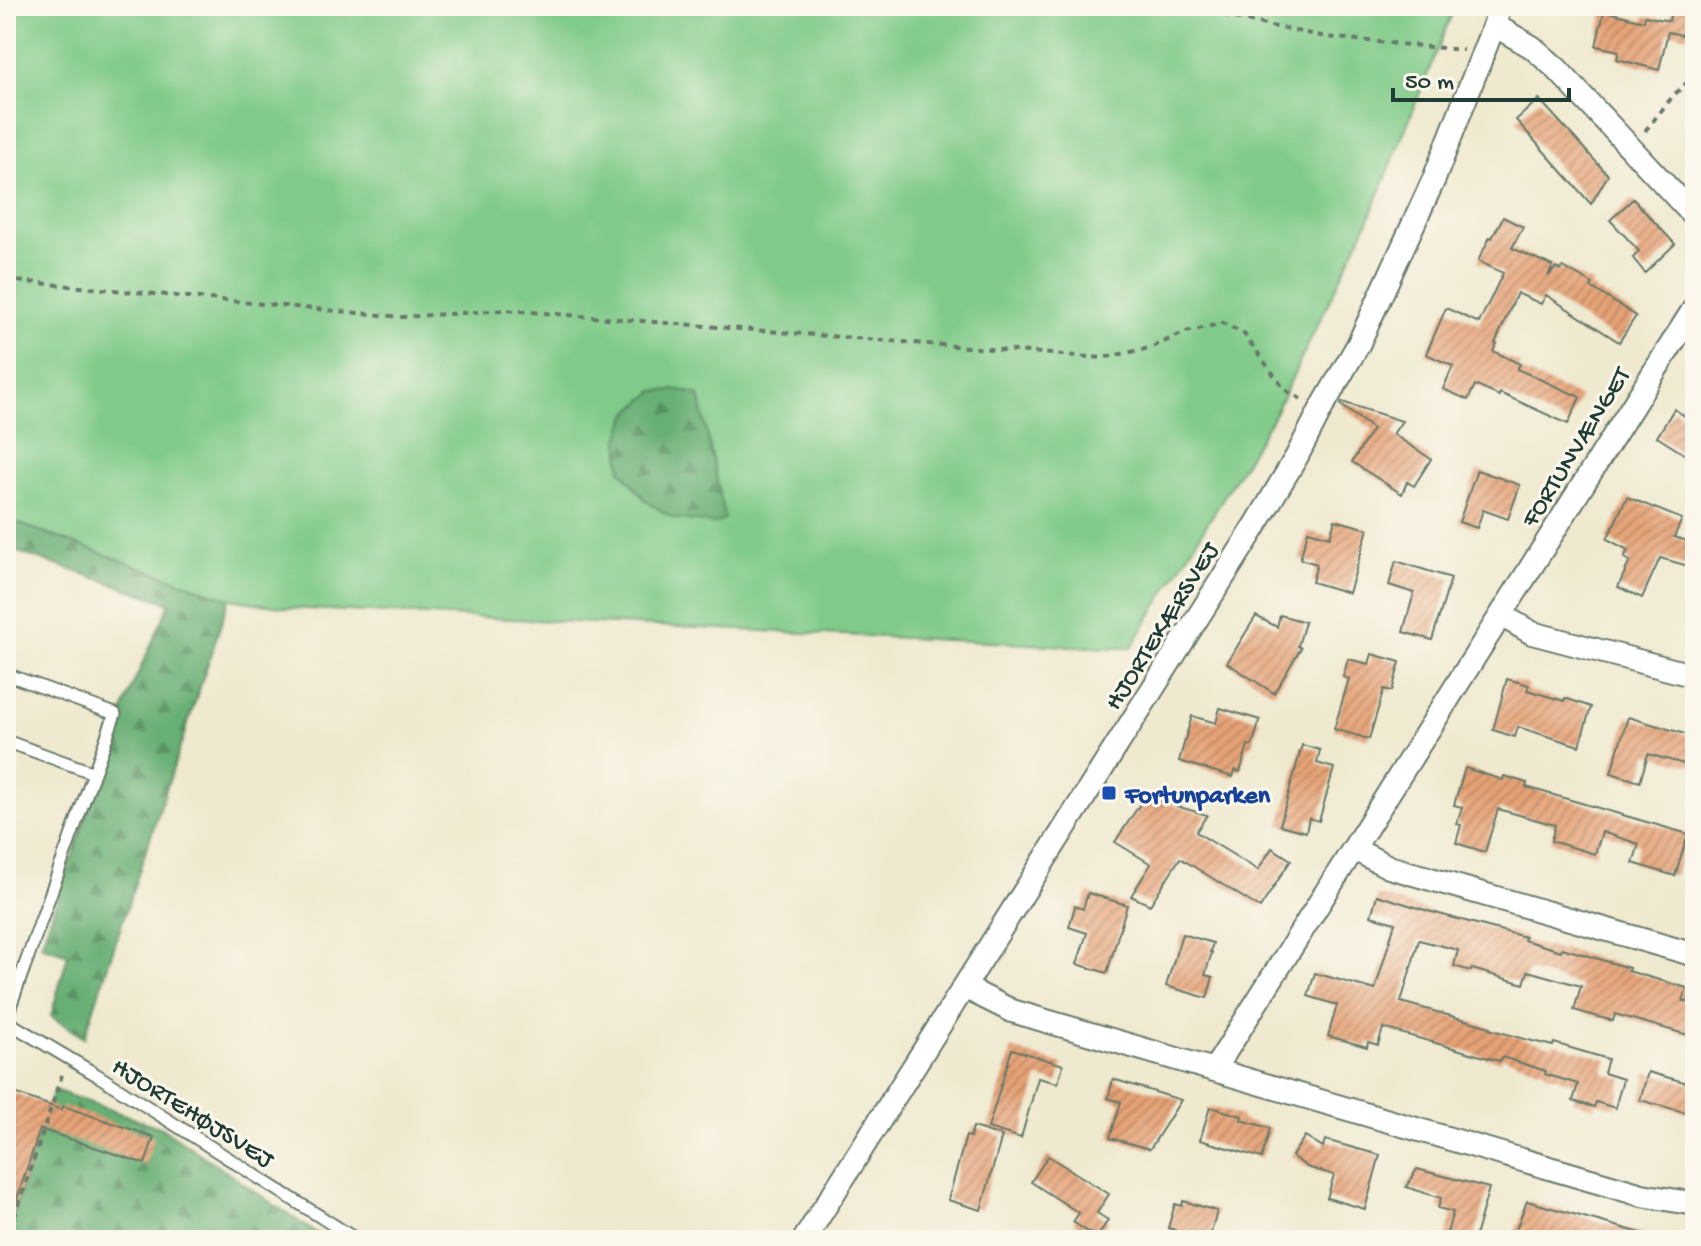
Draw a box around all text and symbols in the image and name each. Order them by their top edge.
scale bar [1393,52,1569,102]
text: 50 m [1405,69,1454,98]
street label: FORTUNVÆNGET [1516,362,1640,535]
street label: HJORTEKÆRSVEJ [1100,537,1229,717]
place label: Fortunparken [1124,782,1271,813]
marker: Fortunparken [1100,784,1118,802]
street label: HJORTEHØJSVEJ [105,1053,279,1178]

